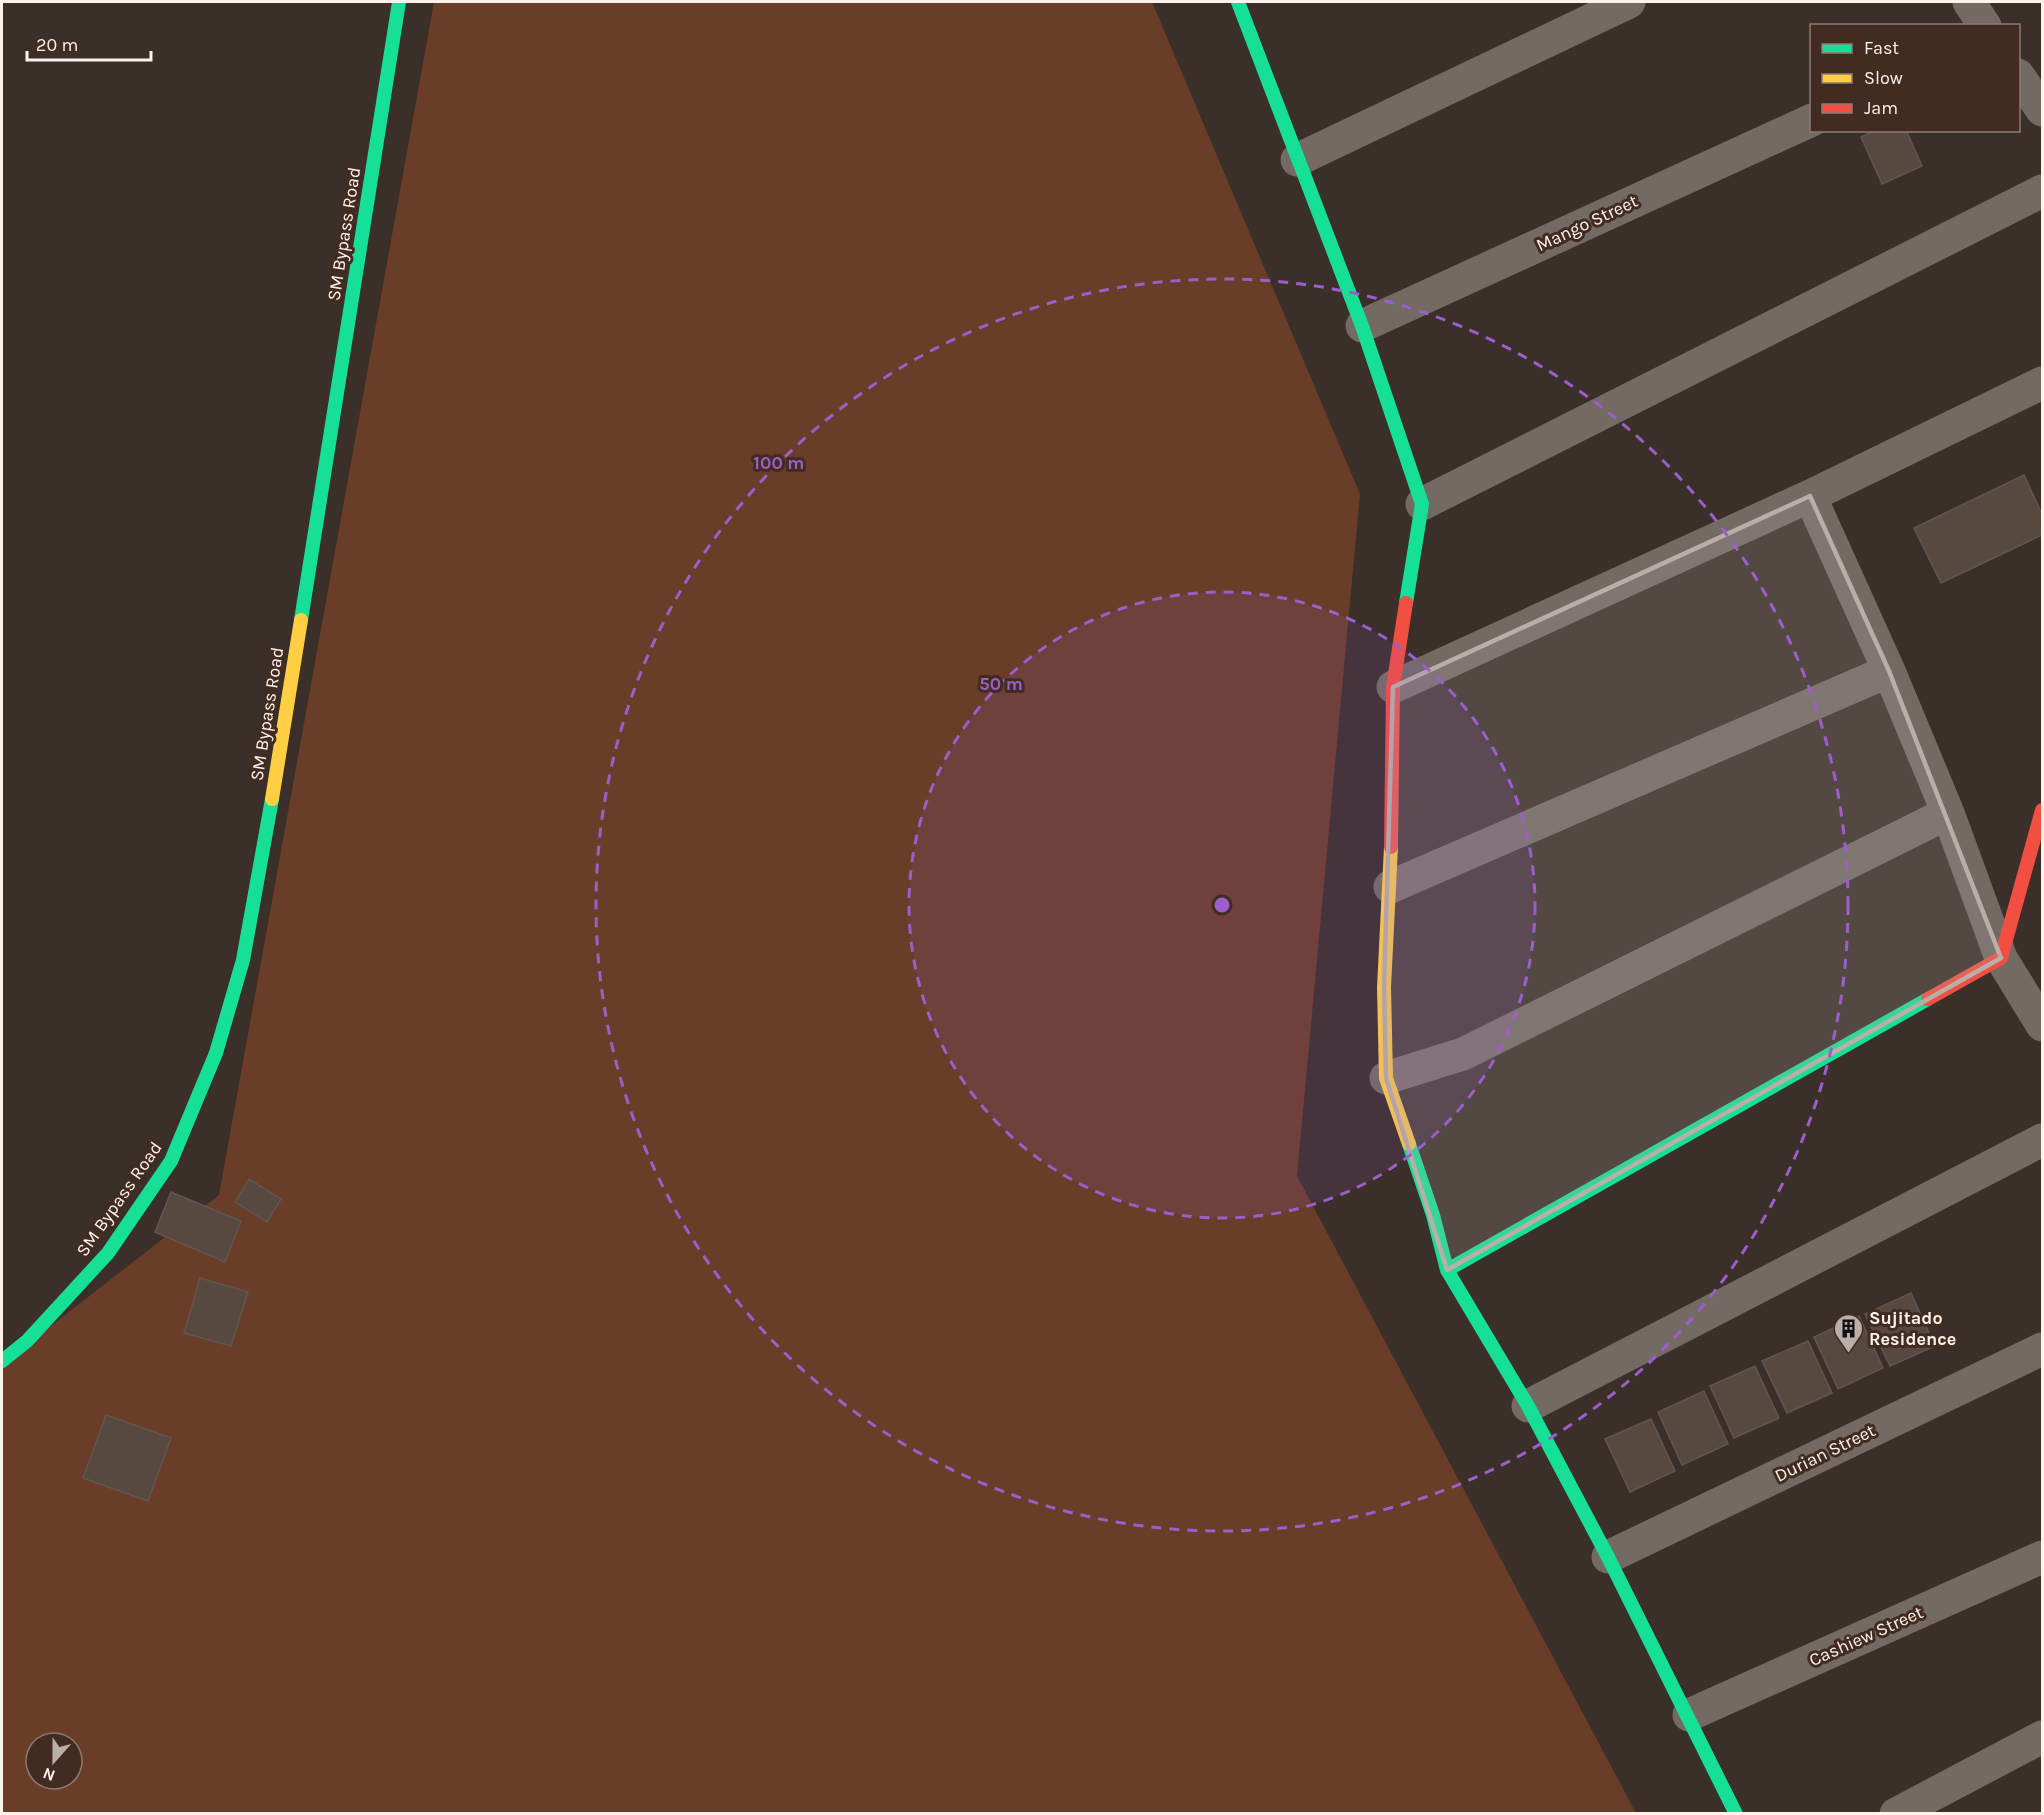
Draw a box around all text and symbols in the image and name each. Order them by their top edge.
scale bar [27,24,152,62]
legend [1810,24,2020,132]
text: 20 m [36,34,78,56]
text: Fast [1864,37,1899,59]
text: Slow [1864,67,1903,89]
text: Jam [1864,97,1898,119]
street label: SM Bypass Road [323,166,365,302]
street label: Mango Street [1533,190,1642,256]
text: 100 m [754,452,804,474]
street label: SM Bypass Road [246,646,288,782]
text: 50 m [979,673,1023,695]
centre of rings [1212,895,1232,915]
street label: SM Bypass Road [71,1137,167,1261]
place label: Sujitado Residence [1869,1307,1956,1350]
building icon: Sujitado Residence [1832,1312,1864,1354]
street label: Durian Street [1771,1419,1879,1487]
street label: Cashiew Street [1806,1601,1927,1671]
north arrow [24,1731,84,1791]
text: N [40,1764,58,1785]

